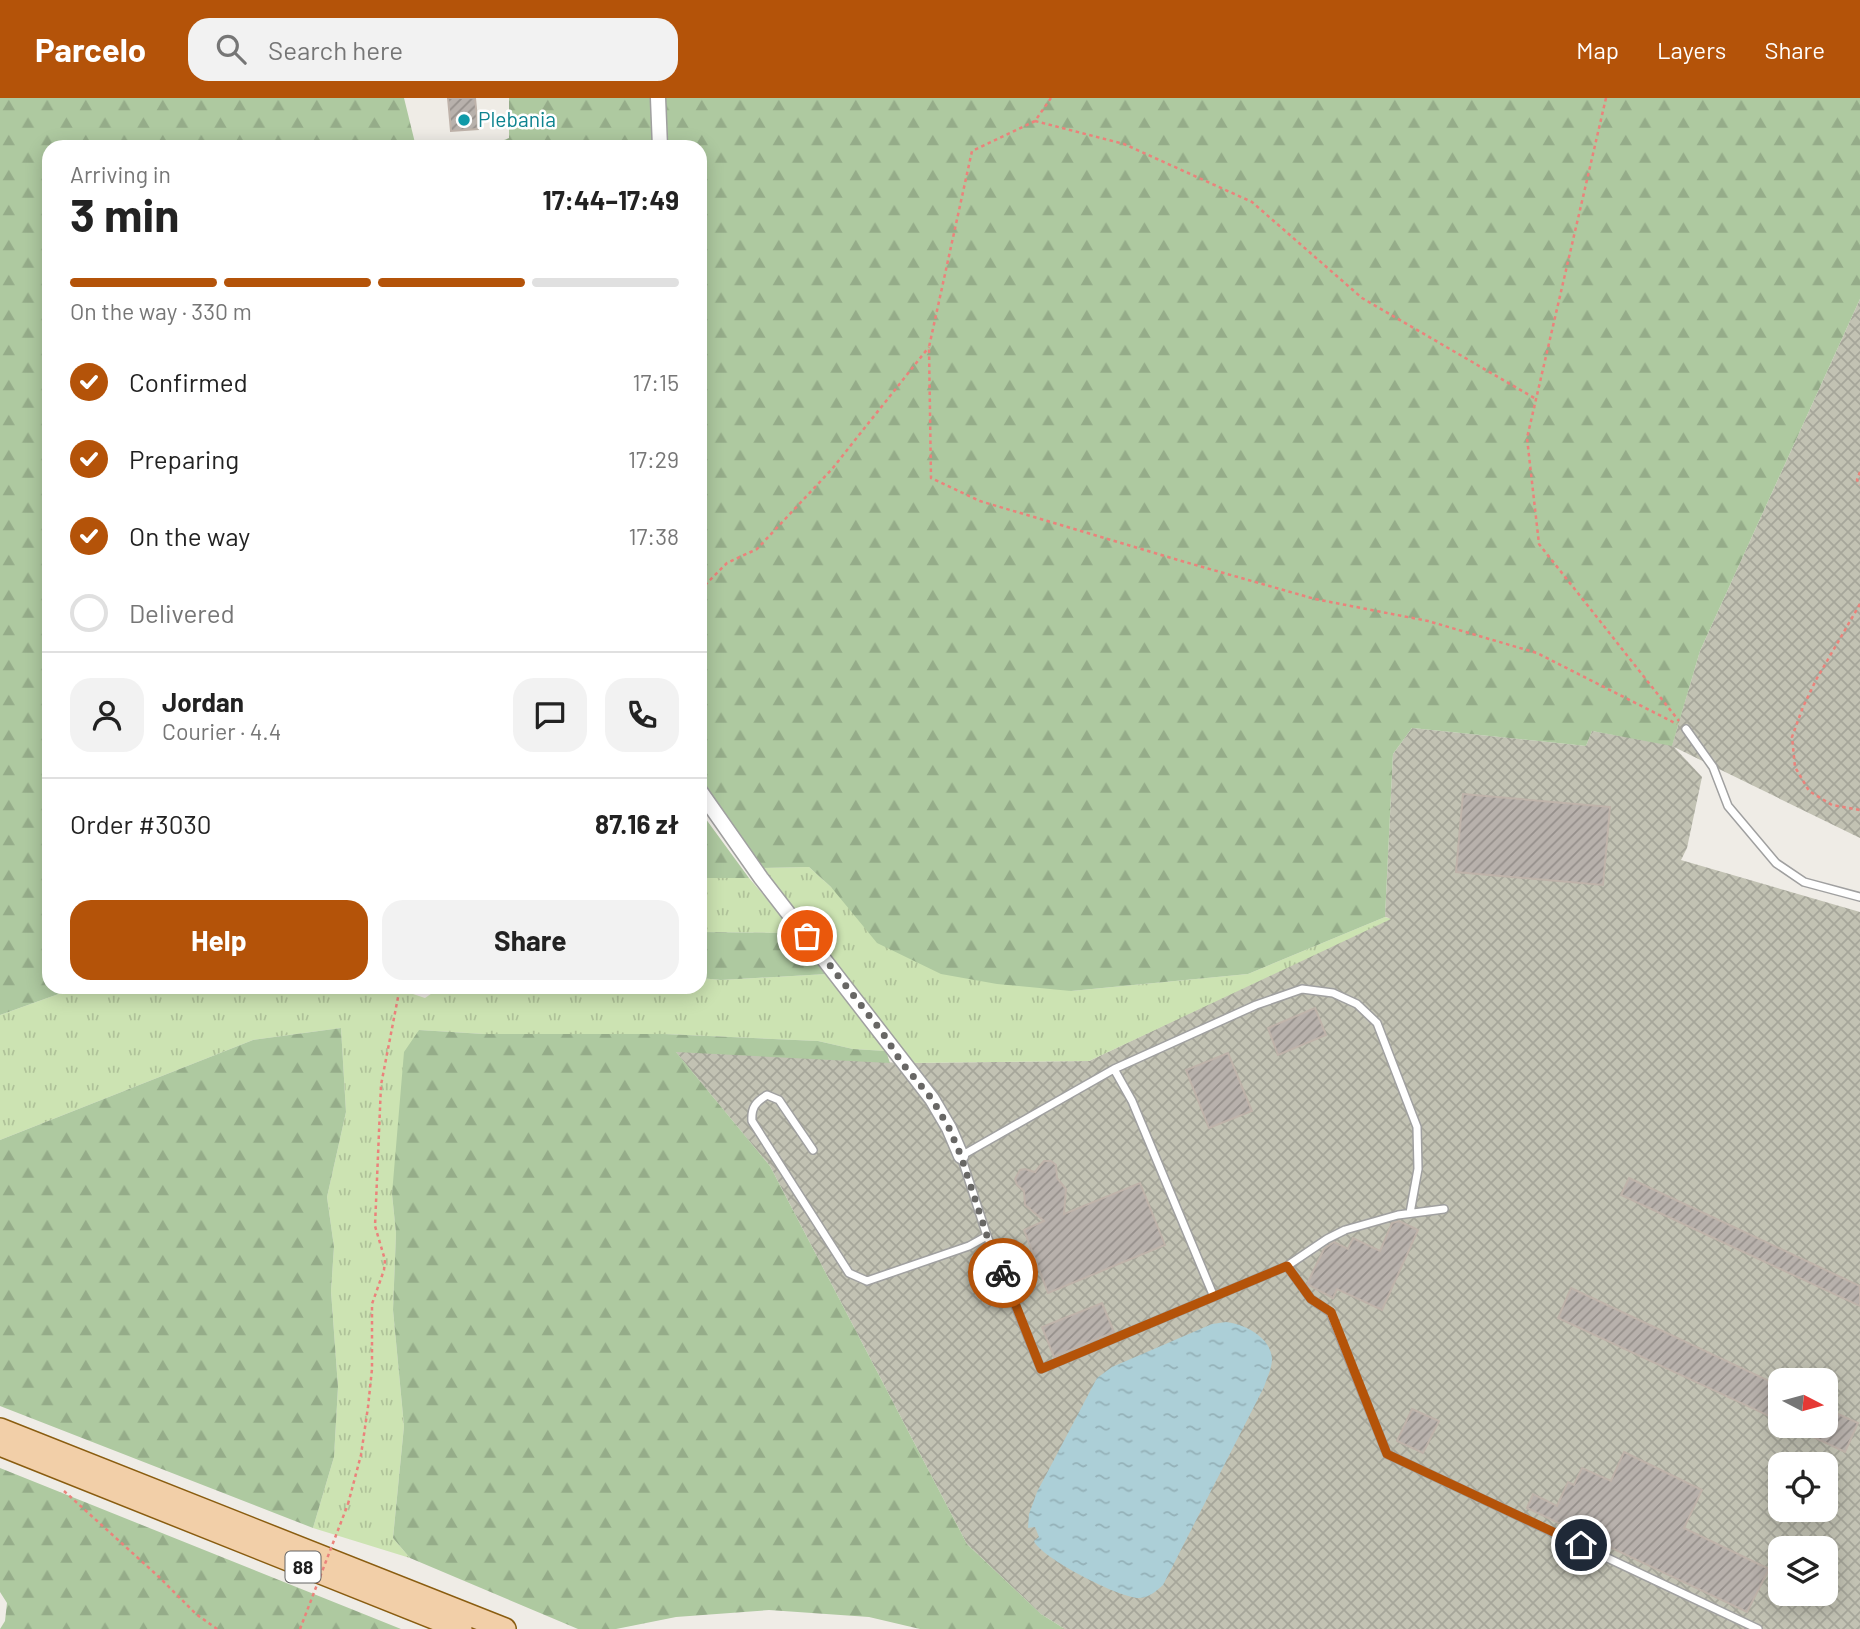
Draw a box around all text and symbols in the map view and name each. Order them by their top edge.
search box [188,18,678,81]
text: Parcelo [35,29,146,69]
icon: search [212,30,250,68]
text: Search here [268,34,403,65]
text: Map [1576,35,1619,64]
text: Layers [1657,35,1726,64]
text: Share [1764,35,1825,64]
place label: Plebania [478,106,556,131]
marker: Plebania [456,112,472,128]
text: Arriving in [70,160,171,188]
text: 17:44–17:49 [542,184,679,215]
text: 3 min [70,186,179,241]
text: On the way · 330 m [70,297,252,325]
icon: check [70,363,108,401]
text: Confirmed [129,366,248,397]
text: 17:15 [632,368,679,396]
icon: check [70,440,108,478]
text: Preparing [129,443,239,474]
text: 17:29 [628,445,679,473]
icon: check [70,517,108,555]
text: On the way [129,520,250,551]
text: 17:38 [628,522,679,550]
text: Delivered [129,597,235,628]
button: person [70,678,144,752]
button: chat [513,678,587,752]
button: phone [605,678,679,752]
text: Jordan [162,686,244,717]
text: Courier · 4.4 [162,717,281,745]
text: Order #3030 [70,808,212,839]
text: 87.16 zł [595,808,679,839]
button: Help [70,900,368,980]
button: Share [382,900,679,980]
pin [777,906,837,966]
icon: bag [788,917,826,955]
courier [968,1238,1038,1308]
icon: bike [984,1254,1022,1292]
north arrow [1768,1368,1838,1438]
map controls [1768,1368,1838,1606]
button: locate [1768,1452,1838,1522]
pin [1551,1515,1611,1575]
icon: home [1562,1526,1600,1564]
button: layers [1768,1536,1838,1606]
road number: 88 [286,1552,320,1582]

